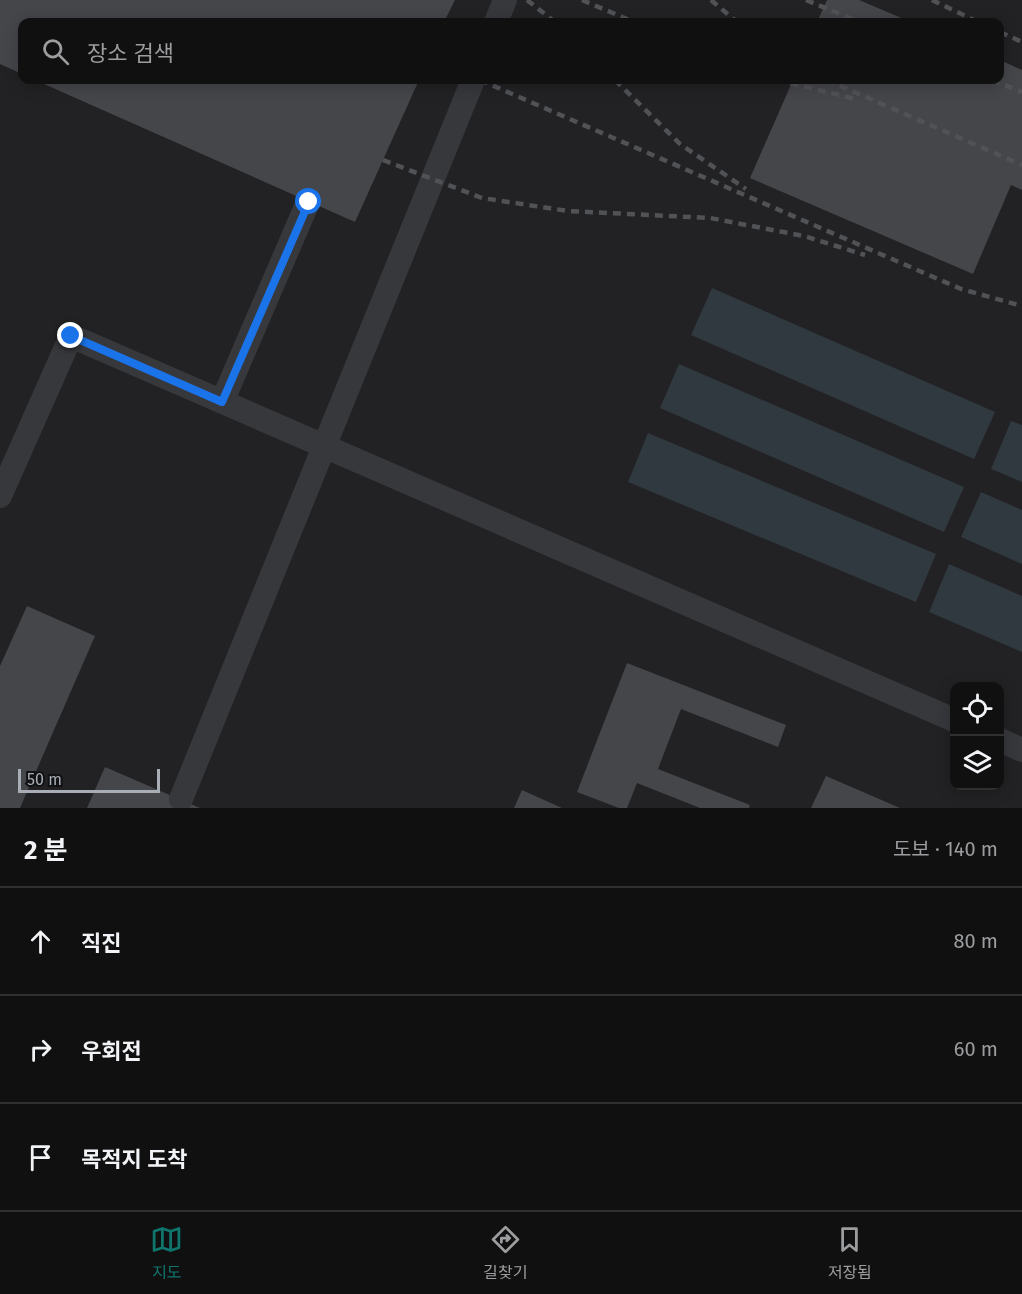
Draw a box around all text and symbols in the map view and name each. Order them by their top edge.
search box [18,18,1004,84]
icon: search [39,35,72,68]
text: 장소 검색 [87,40,174,67]
route start [295,188,321,214]
route end [57,322,83,348]
map controls [950,682,1004,790]
button: locate [950,682,1004,736]
button: layers [950,736,1004,790]
scale bar [18,766,160,794]
text: 50 m [27,770,62,789]
text: 2 분 [24,835,68,866]
text: 도보 · 140 m [893,837,998,861]
icon: ahead [24,925,57,958]
text: 80 m [953,929,998,953]
text: 직진 [81,930,121,957]
icon: right [24,1033,57,1066]
text: 60 m [954,1037,998,1061]
text: 우회전 [81,1038,142,1065]
icon: arrive [24,1141,57,1174]
text: 목적지 도착 [81,1146,187,1173]
tab: 지도 [150,1223,183,1283]
tab: 길찾기 [483,1223,528,1283]
tab: 저장됨 [828,1223,872,1283]

